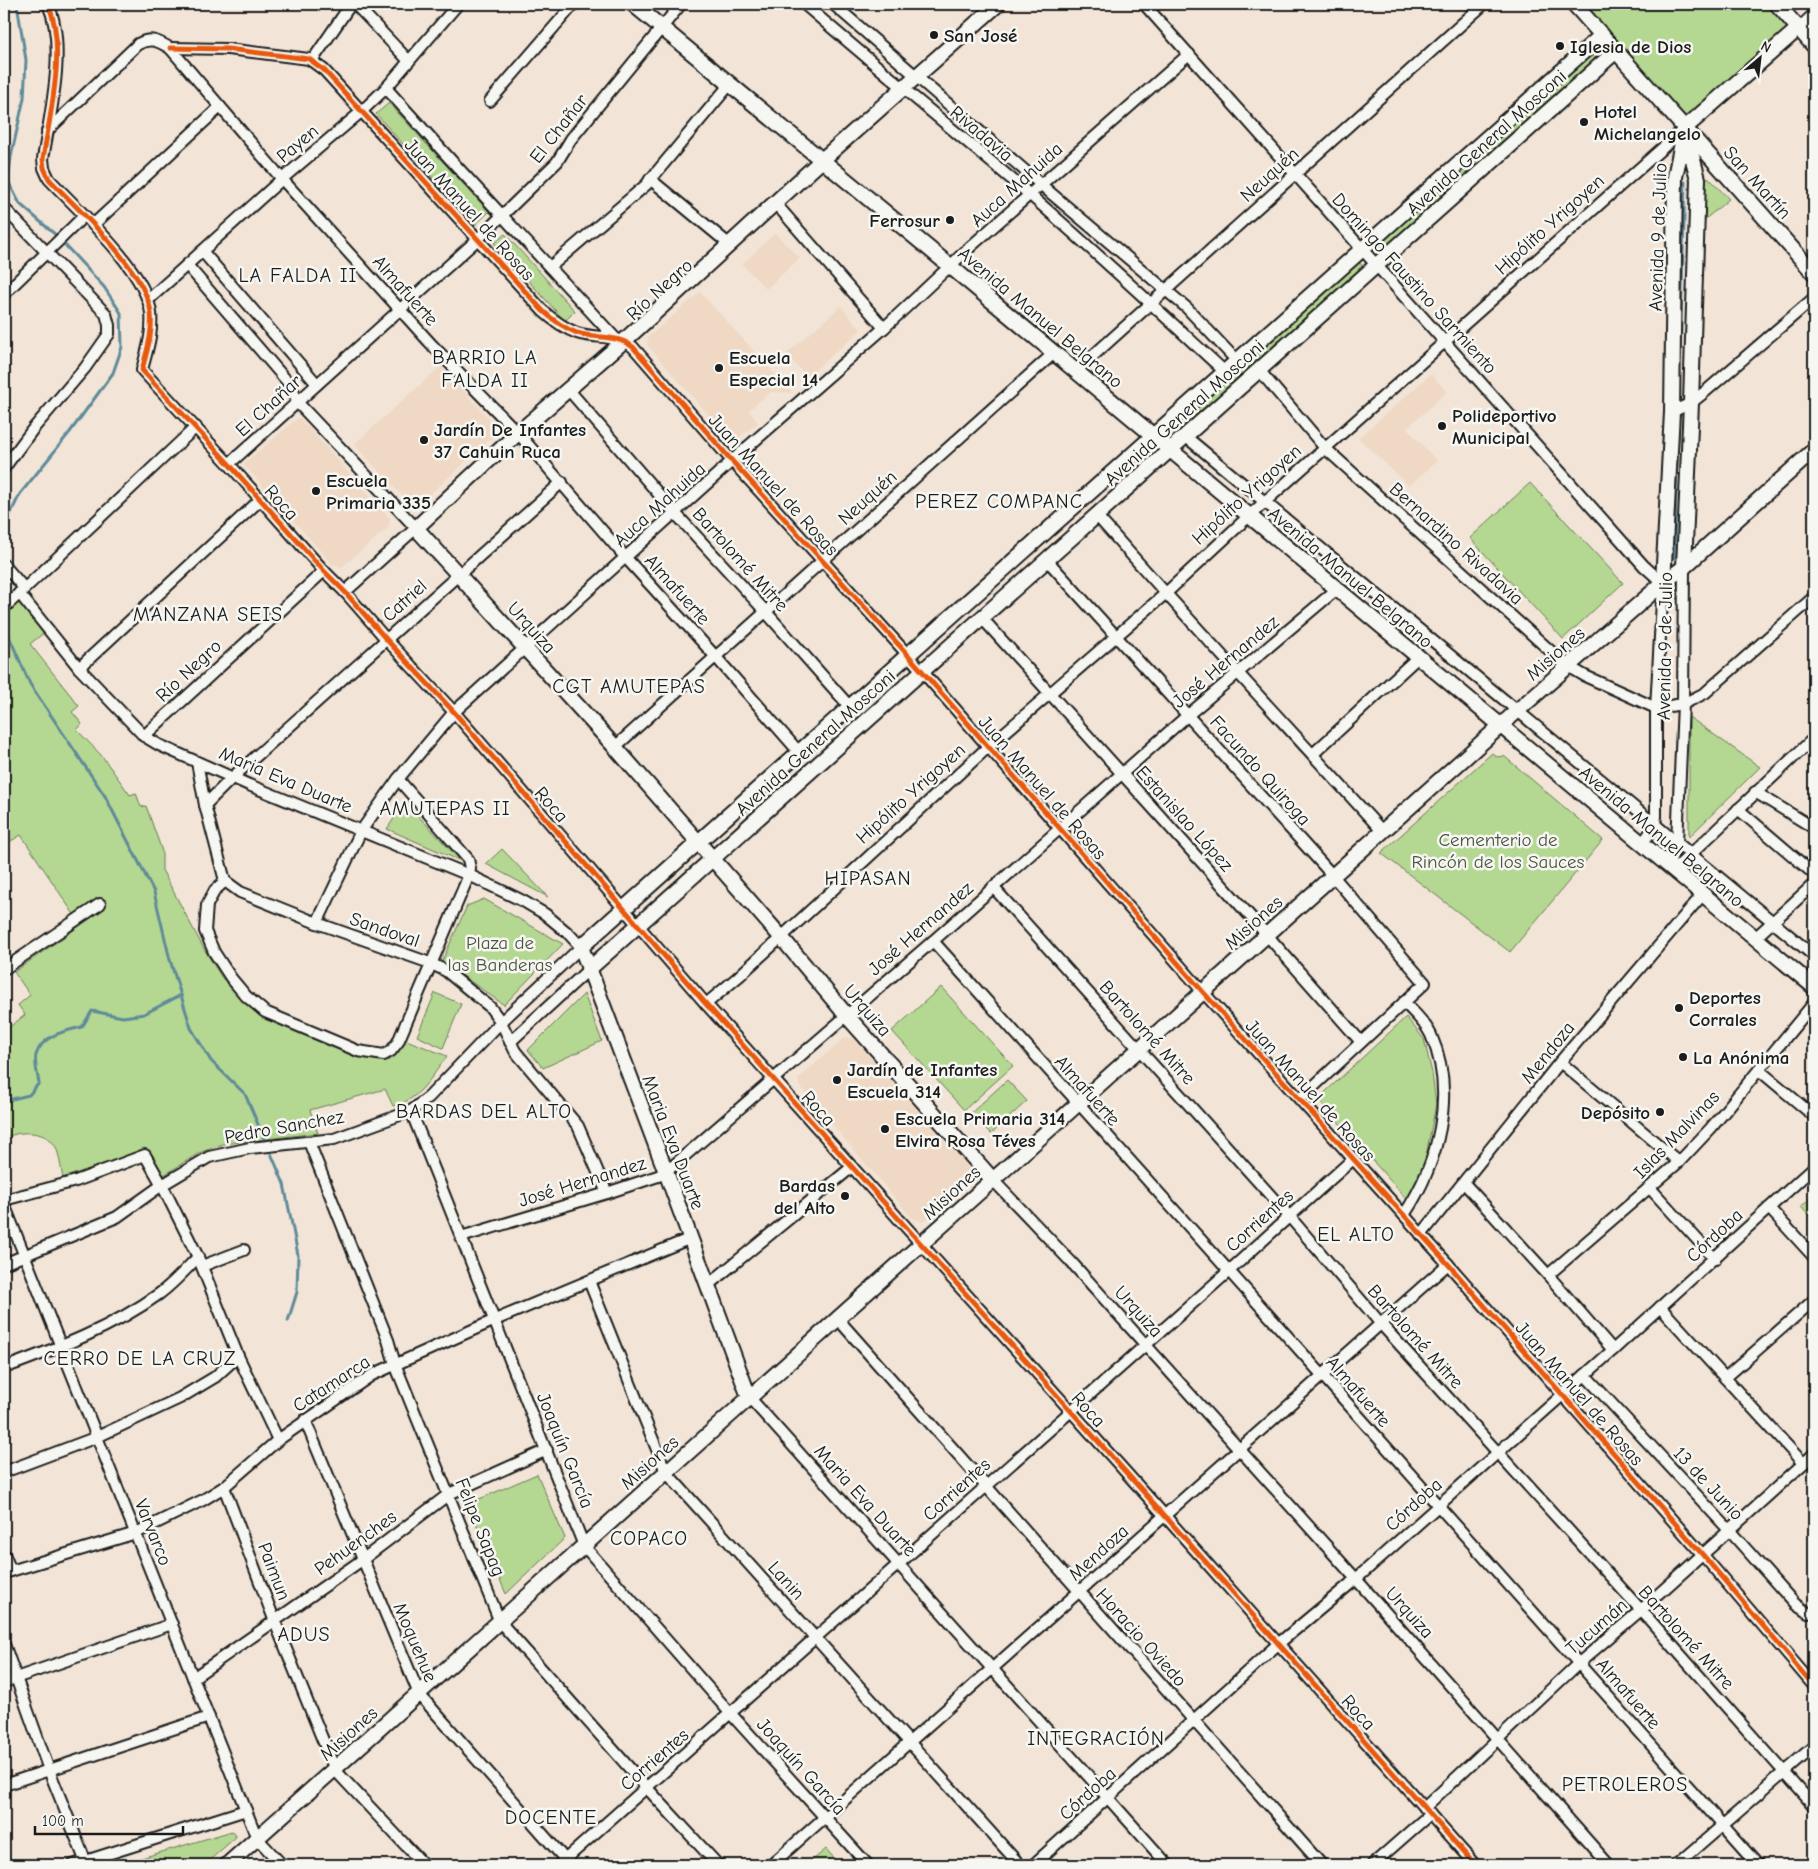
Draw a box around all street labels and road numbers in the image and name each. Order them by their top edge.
street label: Avenida General Mosconi [1402,65,1571,220]
street label: El Chañar [525,89,593,167]
street label: Rivadavia [946,101,1017,166]
street label: Payen [272,120,323,168]
street label: Juan Manuel de Rosas [400,134,539,285]
street label: Auca Mahuida [966,138,1067,232]
street label: San Martín [1719,142,1796,224]
street label: Neuquén [1236,143,1304,207]
street label: Avenida 9 de Julio [1644,162,1672,312]
street label: Hipólito Yrigoyen [1491,170,1609,280]
street label: Domingo Faustino Sarmiento [1327,189,1501,379]
street label: Avenida Manuel Belgrano [954,242,1127,393]
street label: Almafuerte [368,251,443,330]
street label: Río Negro [622,254,697,325]
street label: Avenida General Mosconi [1100,335,1269,490]
street label: El Chañar [231,370,307,441]
street label: Juan Manuel de Rosas [704,409,843,560]
street label: Hipólito Yrigoyen [1188,440,1306,550]
street label: Auca Mahuida [609,458,710,552]
street label: Neuquén [834,466,902,530]
street label: Bernardino Rivadavia [1385,478,1528,610]
street label: Roca [260,480,303,525]
street label: Avenida Manuel Belgrano [1264,502,1437,653]
street label: Bartolomé Mitre [688,503,793,616]
street label: Almafuerte [640,550,715,629]
street label: Avenida 9 de Julio [1653,572,1677,720]
street label: Catriel [378,575,432,626]
street label: Urquiza [502,597,560,658]
street label: José Hernandez [1168,611,1283,713]
street label: Misiones [1522,622,1590,685]
street label: Río Negro [151,635,226,707]
street label: Avenida General Mosconi [731,665,900,820]
street label: Juan Manuel de Rosas [974,711,1111,864]
street label: Facundo Quiroga [1205,711,1315,830]
street label: Hipólito Yrigoyen [852,739,970,849]
street label: Maria Eva Duarte [216,742,355,818]
street label: Estanislao López [1131,761,1237,876]
street label: Avenida Manuel Belgrano [1575,761,1748,912]
street label: Roca [530,782,573,827]
street label: José Hernandez [864,877,978,980]
street label: Misiones [1220,891,1287,954]
street label: Sandoval [347,908,422,952]
street label: Bartolomé Mitre [1095,976,1200,1089]
street label: Urquiza [839,980,896,1041]
street label: Juan Manuel de Rosas [1241,1015,1380,1166]
street label: Mendoza [1516,1017,1579,1088]
street label: Almafuerte [1050,1051,1125,1130]
street label: Maria Eva Duarte [637,1072,709,1213]
street label: Roca [797,1086,840,1131]
street label: Islas Malvinas [1629,1086,1724,1183]
street label: Pedro Sanchez [223,1106,346,1148]
street label: José Hernandez [516,1152,649,1212]
street label: Misiones [918,1161,985,1224]
street label: Corrientes [1221,1185,1298,1257]
street label: Córdoba [1682,1204,1747,1267]
street label: Bartolomé Mitre [1363,1280,1468,1393]
street label: Urquiza [1109,1281,1167,1342]
street label: Juan Manuel de Rosas [1511,1317,1648,1470]
street label: Catamarca [289,1351,374,1417]
street label: Almafuerte [1321,1352,1395,1432]
street label: Roca [1067,1387,1110,1432]
street label: Joaquín García [532,1389,598,1511]
street label: Misiones [616,1431,683,1494]
street label: Maria Eva Duarte [809,1440,921,1561]
street label: 13 de Junio [1669,1442,1748,1525]
street label: Corrientes [918,1454,995,1526]
street label: Córdoba [1381,1474,1447,1536]
street label: Felipe Sapag [450,1475,510,1580]
street label: Varvarco [130,1496,176,1569]
street label: Pehuenches [310,1506,401,1580]
street label: Mendoza [1064,1520,1133,1585]
street label: Paimun [253,1539,295,1603]
street label: Lanin [763,1557,809,1604]
street label: Bartolomé Mitre [1634,1581,1739,1694]
street label: Urquiza [1380,1582,1438,1643]
street label: Horacio Oviedo [1091,1584,1191,1691]
street label: Tucumán [1561,1594,1632,1660]
street label: Moquehue [388,1599,442,1686]
street label: Almafuerte [1591,1654,1665,1734]
street label: Roca [1337,1690,1380,1735]
street label: Misiones [315,1702,382,1765]
street label: Joaquín García [752,1714,851,1820]
street label: Corrientes [616,1724,693,1795]
street label: Córdoba [1055,1763,1121,1825]

